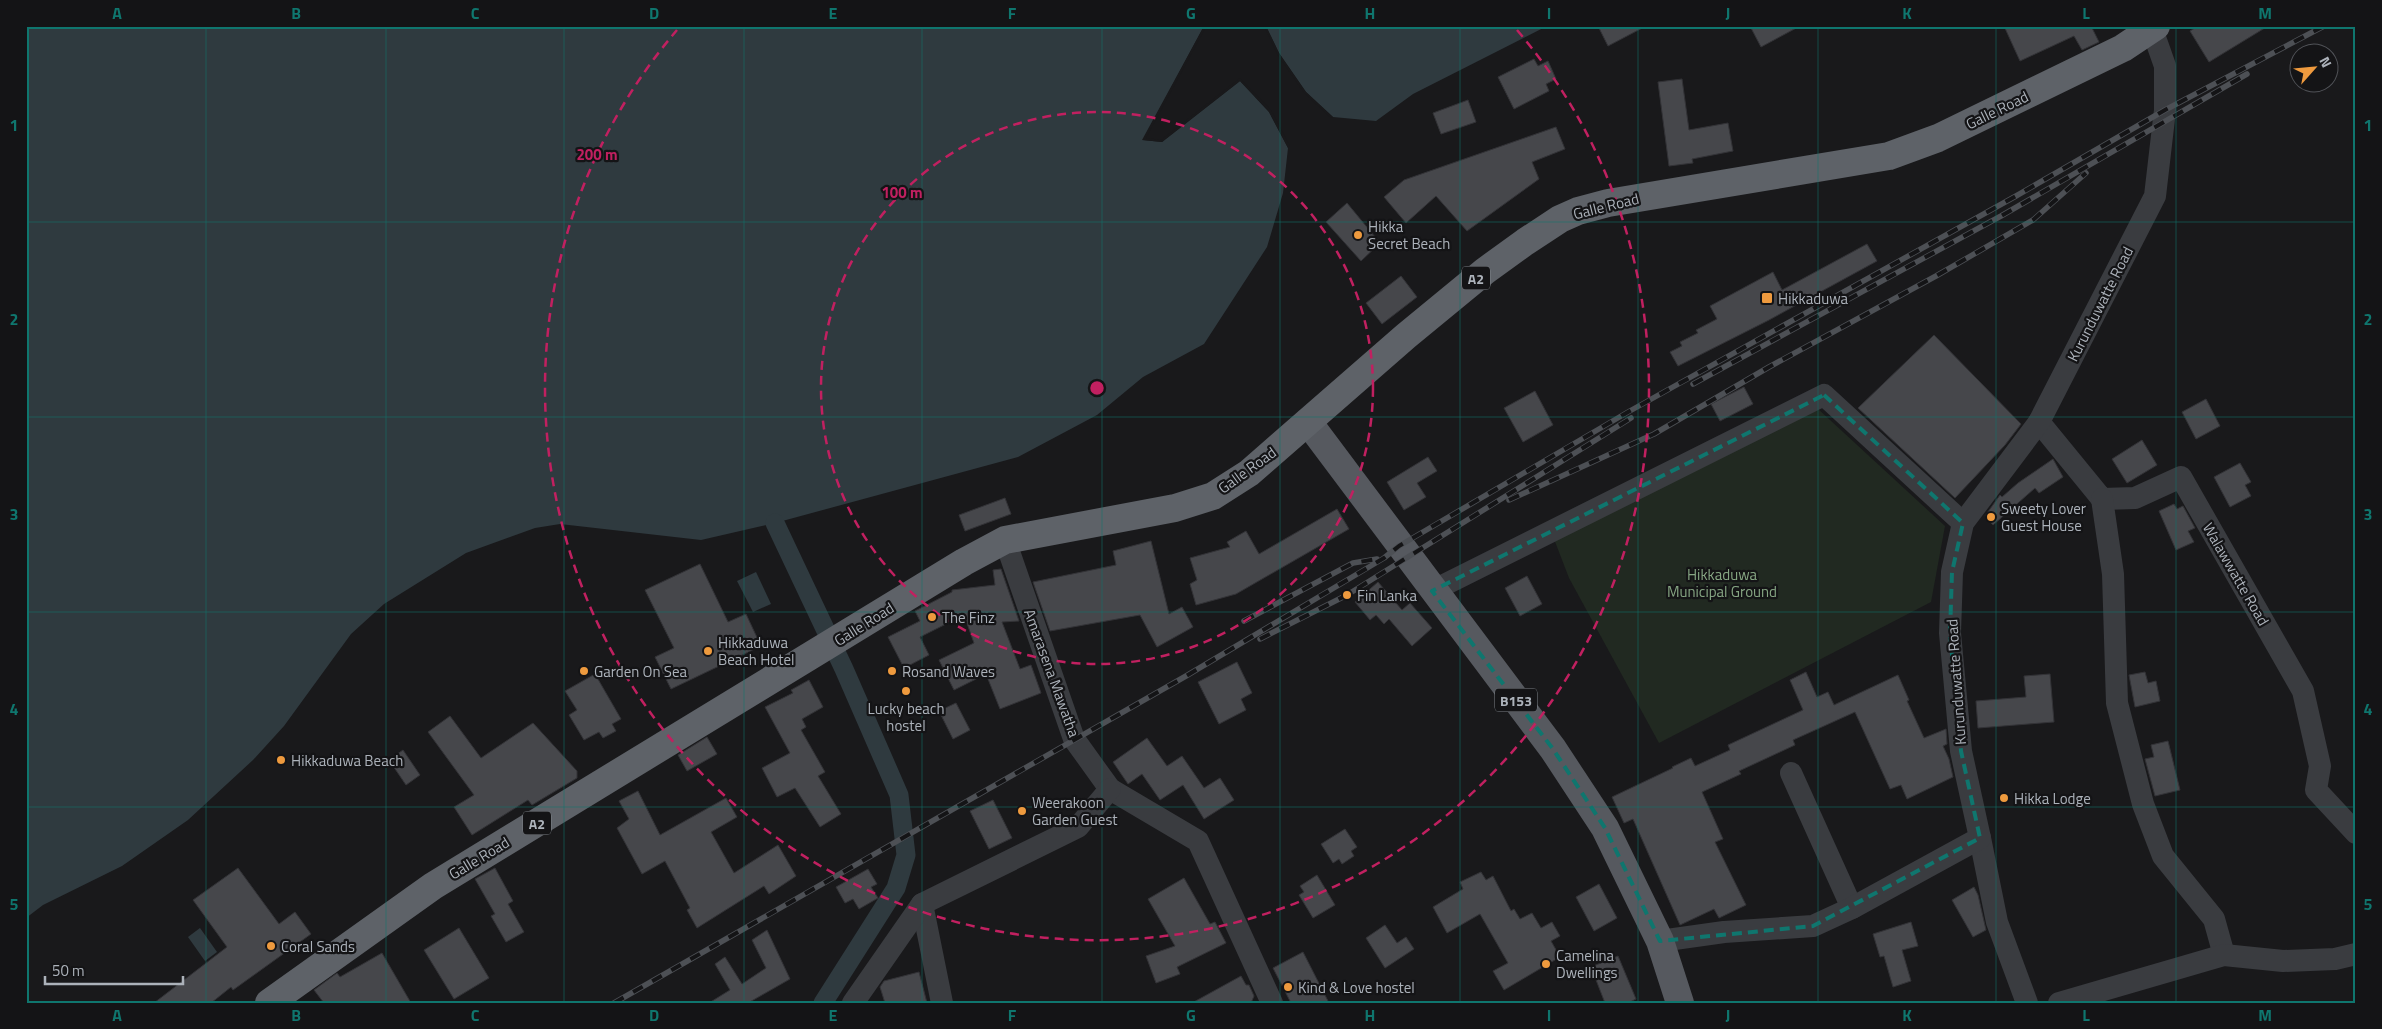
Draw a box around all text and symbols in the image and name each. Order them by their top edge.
text: A [112,1,122,25]
text: B [291,1,301,25]
text: C [471,1,480,25]
text: D [649,1,659,25]
text: E [829,1,838,25]
text: F [1008,1,1017,25]
text: G [1186,1,1196,25]
text: H [1365,1,1375,25]
text: I [1547,1,1551,25]
text: J [1726,1,1730,25]
text: K [1902,1,1912,25]
text: L [2082,1,2090,25]
text: M [2258,1,2272,25]
north arrow [2290,42,2340,92]
text: N [2314,53,2338,71]
street label: Galle Road [1962,85,2032,135]
text: 1 [10,113,18,137]
text: 1 [2364,113,2372,137]
text: 200 m [576,143,618,166]
text: 100 m [881,181,923,204]
street label: Galle Road [1571,187,1641,225]
place label: Hikka Secret Beach [1368,215,1450,255]
marker: Hikka Secret Beach [1352,229,1364,241]
street label: Kurunduwatte Road [2061,243,2139,365]
road number: A2 [1462,266,1490,290]
place label: Hikkaduwa [1778,287,1849,310]
marker: Hikkaduwa [1760,291,1774,305]
text: 2 [10,307,18,331]
text: 2 [2364,307,2372,331]
centre of rings [1088,379,1106,397]
street label: Galle Road [1213,441,1281,499]
place label: Sweety Lover Guest House [2001,497,2086,537]
text: 3 [10,502,18,526]
text: 3 [2364,502,2372,526]
marker: Sweety Lover Guest House [1985,511,1997,523]
street label: Walawwatte Road [2197,518,2275,630]
park label: Hikkaduwa Municipal Ground [1667,563,1777,603]
place label: Fin Lanka [1357,584,1417,607]
marker: Fin Lanka [1341,589,1353,601]
street label: Galle Road [829,596,899,652]
place label: The Finz [942,606,995,629]
street label: Amarasena Mawatha [1018,606,1086,741]
marker: The Finz [926,611,938,623]
street label: Kurunduwatte Road [1940,618,1972,746]
place label: Hikkaduwa Beach Hotel [718,631,794,671]
marker: Hikkaduwa Beach Hotel [702,645,714,657]
place label: Garden On Sea [594,660,688,683]
place label: Rosand Waves [902,660,995,683]
marker: Garden On Sea [578,665,590,677]
marker: Rosand Waves [886,665,898,677]
marker: Lucky beach hostel [900,685,912,697]
road number: B153 [1495,688,1537,712]
text: 4 [10,697,19,721]
place label: Lucky beach hostel [868,697,944,737]
text: 4 [2364,697,2373,721]
place label: Hikkaduwa Beach [291,749,403,772]
marker: Hikkaduwa Beach [275,754,287,766]
place label: Hikka Lodge [2014,787,2091,810]
place label: Weerakoon Garden Guest [1032,791,1118,831]
marker: Hikka Lodge [1998,792,2010,804]
marker: Weerakoon Garden Guest [1016,805,1028,817]
road number: A2 [523,811,551,834]
street label: Galle Road [444,831,514,885]
text: 5 [10,892,19,916]
text: 5 [2364,892,2373,916]
place label: Coral Sands [281,935,355,958]
marker: Coral Sands [265,940,277,952]
place label: Camelina Dwellings [1556,944,1618,984]
scale bar [45,954,182,986]
marker: Camelina Dwellings [1540,958,1552,970]
text: 50 m [52,959,85,982]
place label: Kind & Love hostel [1298,976,1415,999]
marker: Kind & Love hostel [1282,981,1294,993]
text: A [112,1003,122,1027]
text: B [291,1003,301,1027]
text: C [471,1003,480,1027]
text: D [649,1003,659,1027]
text: E [829,1003,838,1027]
text: F [1008,1003,1017,1027]
text: G [1186,1003,1196,1027]
text: H [1365,1003,1375,1027]
text: I [1547,1003,1551,1027]
text: J [1726,1003,1730,1027]
text: K [1902,1003,1912,1027]
text: L [2082,1003,2090,1027]
text: M [2258,1003,2272,1027]

